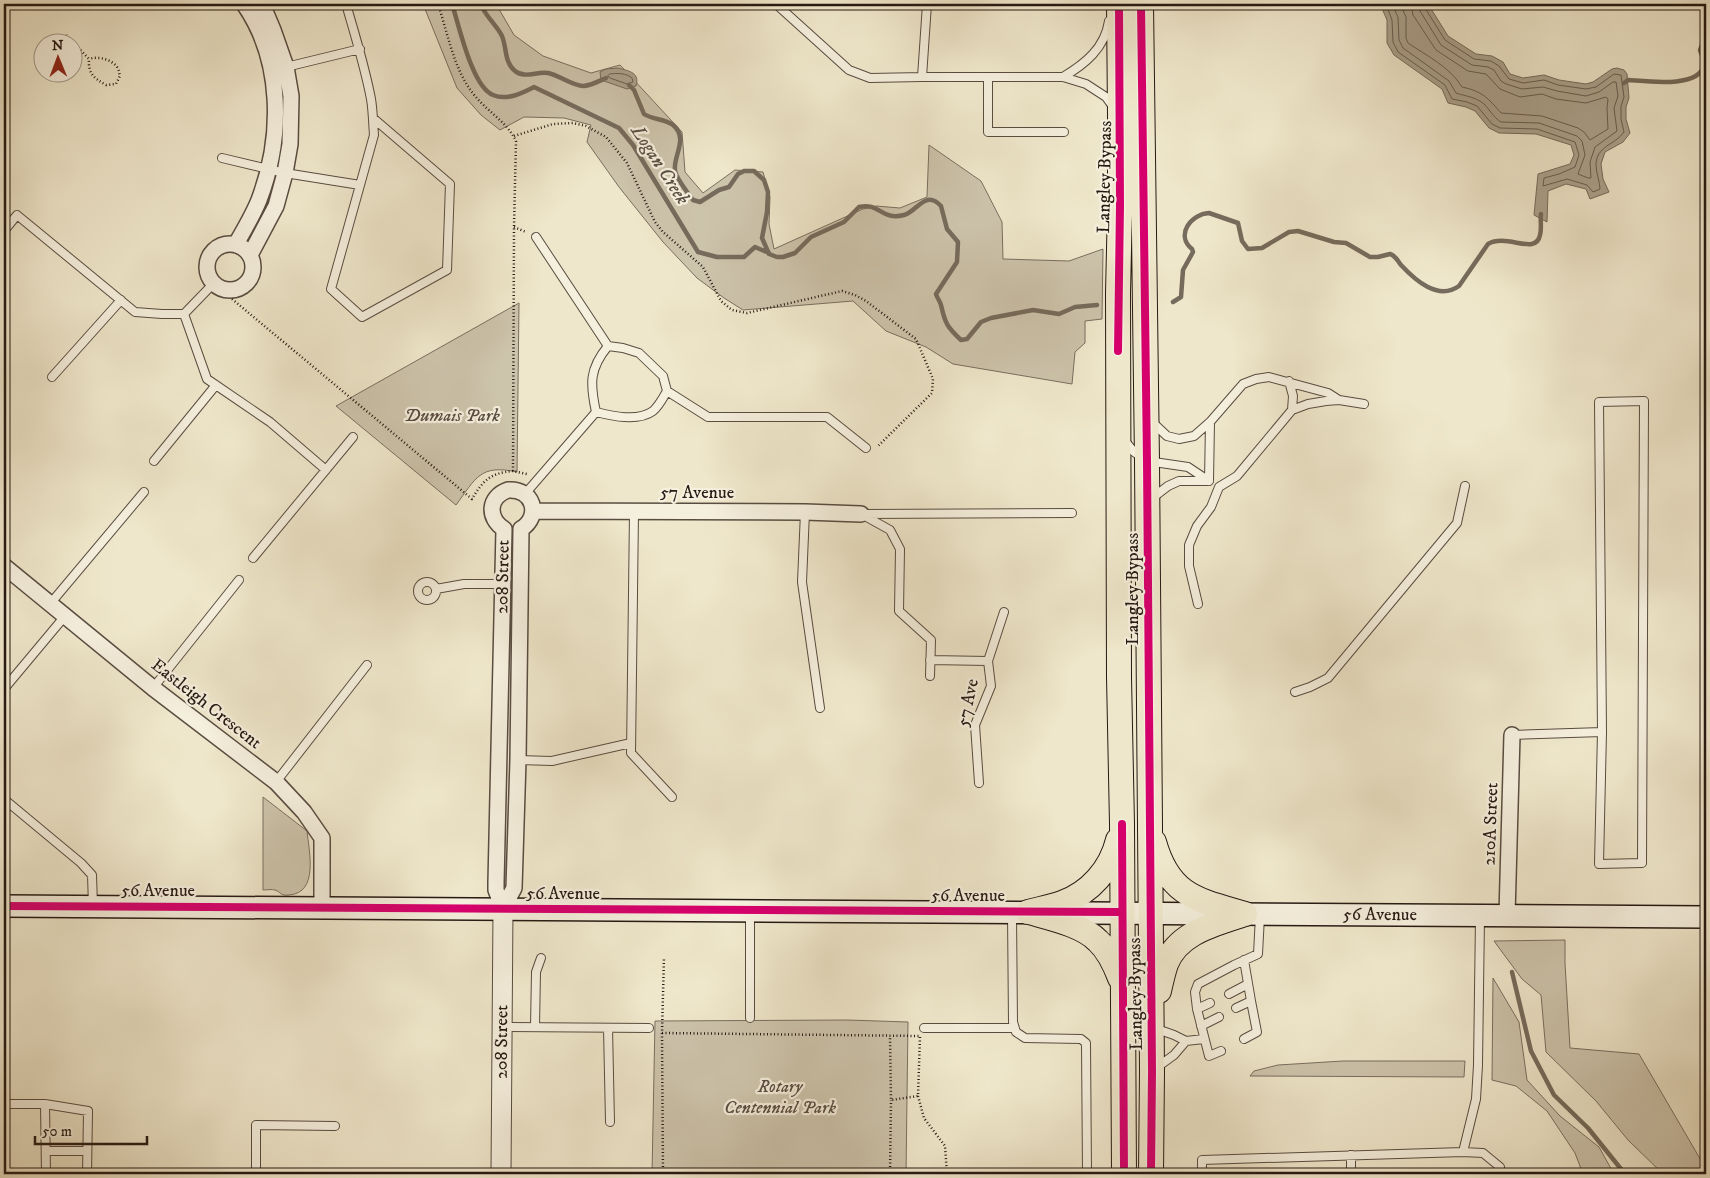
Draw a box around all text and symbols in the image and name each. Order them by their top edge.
north arrow [32,32,82,82]
text: N [52,37,64,55]
water label: Logan Creek [625,120,694,209]
street label: Langley Bypass [1093,121,1117,233]
park label: Dumais Park [404,405,500,427]
street label: 57 Avenue [660,482,734,504]
street label: Langley Bypass [1122,533,1144,645]
street label: 208 Street [491,540,515,614]
street label: Eastleigh Crescent [146,654,266,754]
street label: 57 Ave [952,677,984,729]
street label: 210A Street [1479,782,1503,866]
street label: 56 Avenue [121,880,195,902]
street label: 56 Avenue [526,883,600,905]
street label: 56 Avenue [931,885,1005,907]
street label: 56 Avenue [1343,904,1417,926]
street label: Langley Bypass [1124,938,1148,1050]
street label: 208 Street [491,1005,513,1079]
park label: Rotary Centennial Park [724,1076,836,1119]
scale bar [35,1113,148,1145]
text: 50 m [42,1122,72,1141]

